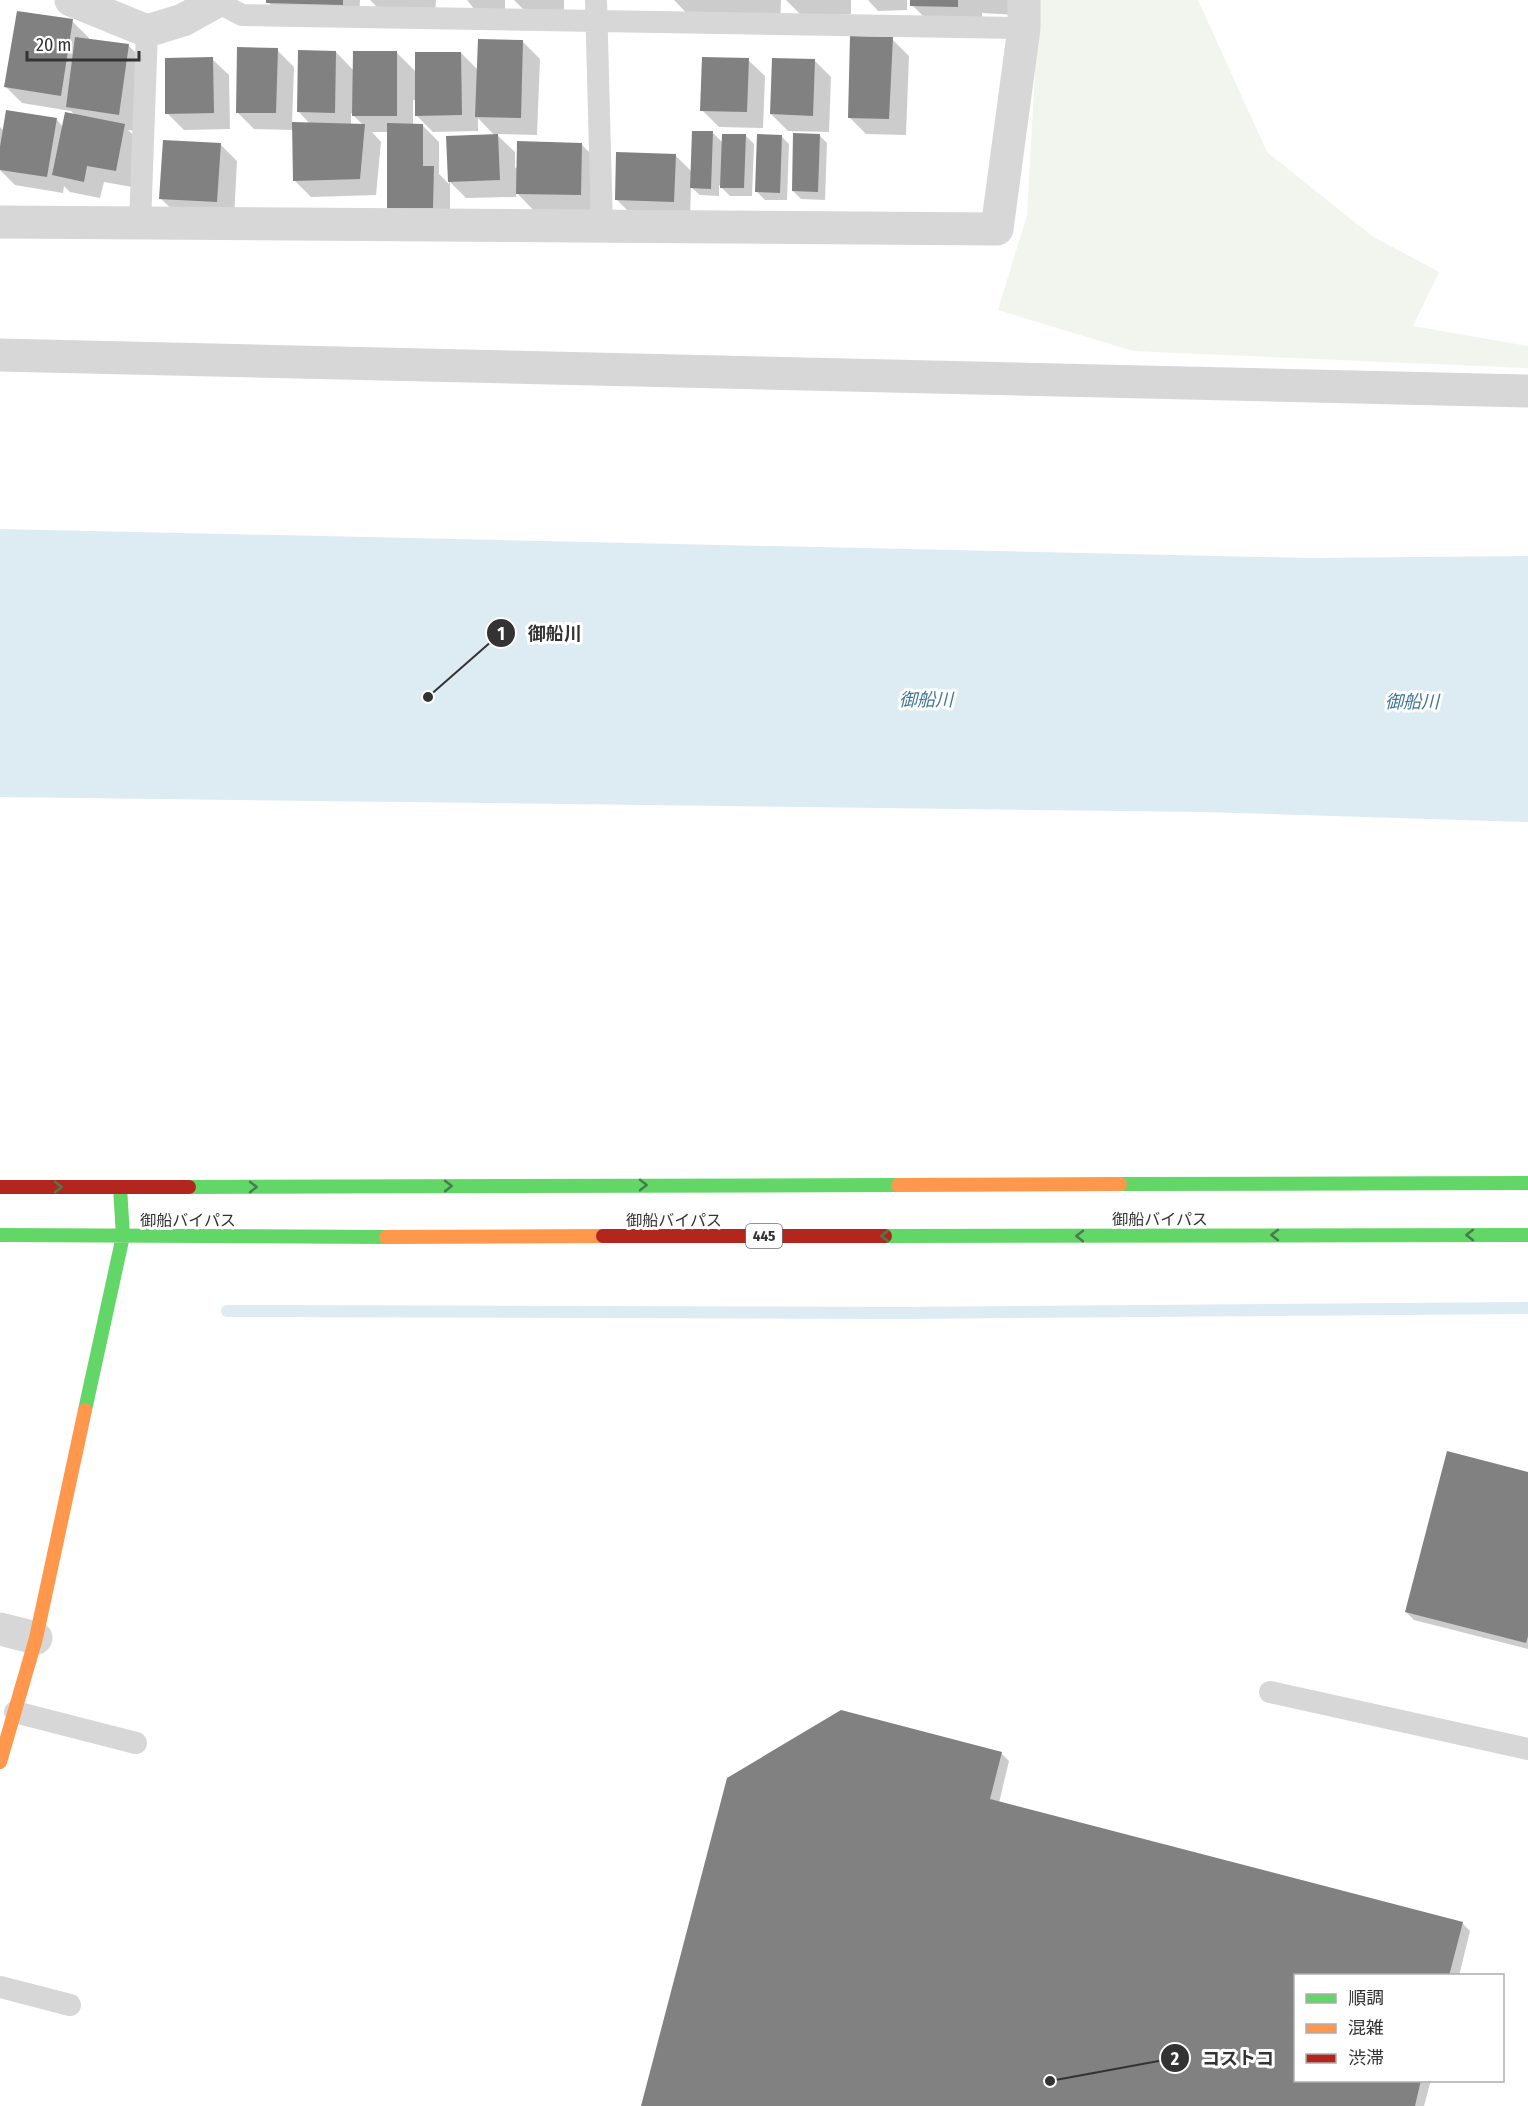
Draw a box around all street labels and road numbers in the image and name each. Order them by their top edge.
street label: 御船バイパス [1112,1210,1208,1229]
street label: 御船バイパス [140,1211,236,1230]
street label: 御船バイパス [626,1211,722,1230]
road number: 445 [746,1224,782,1248]

